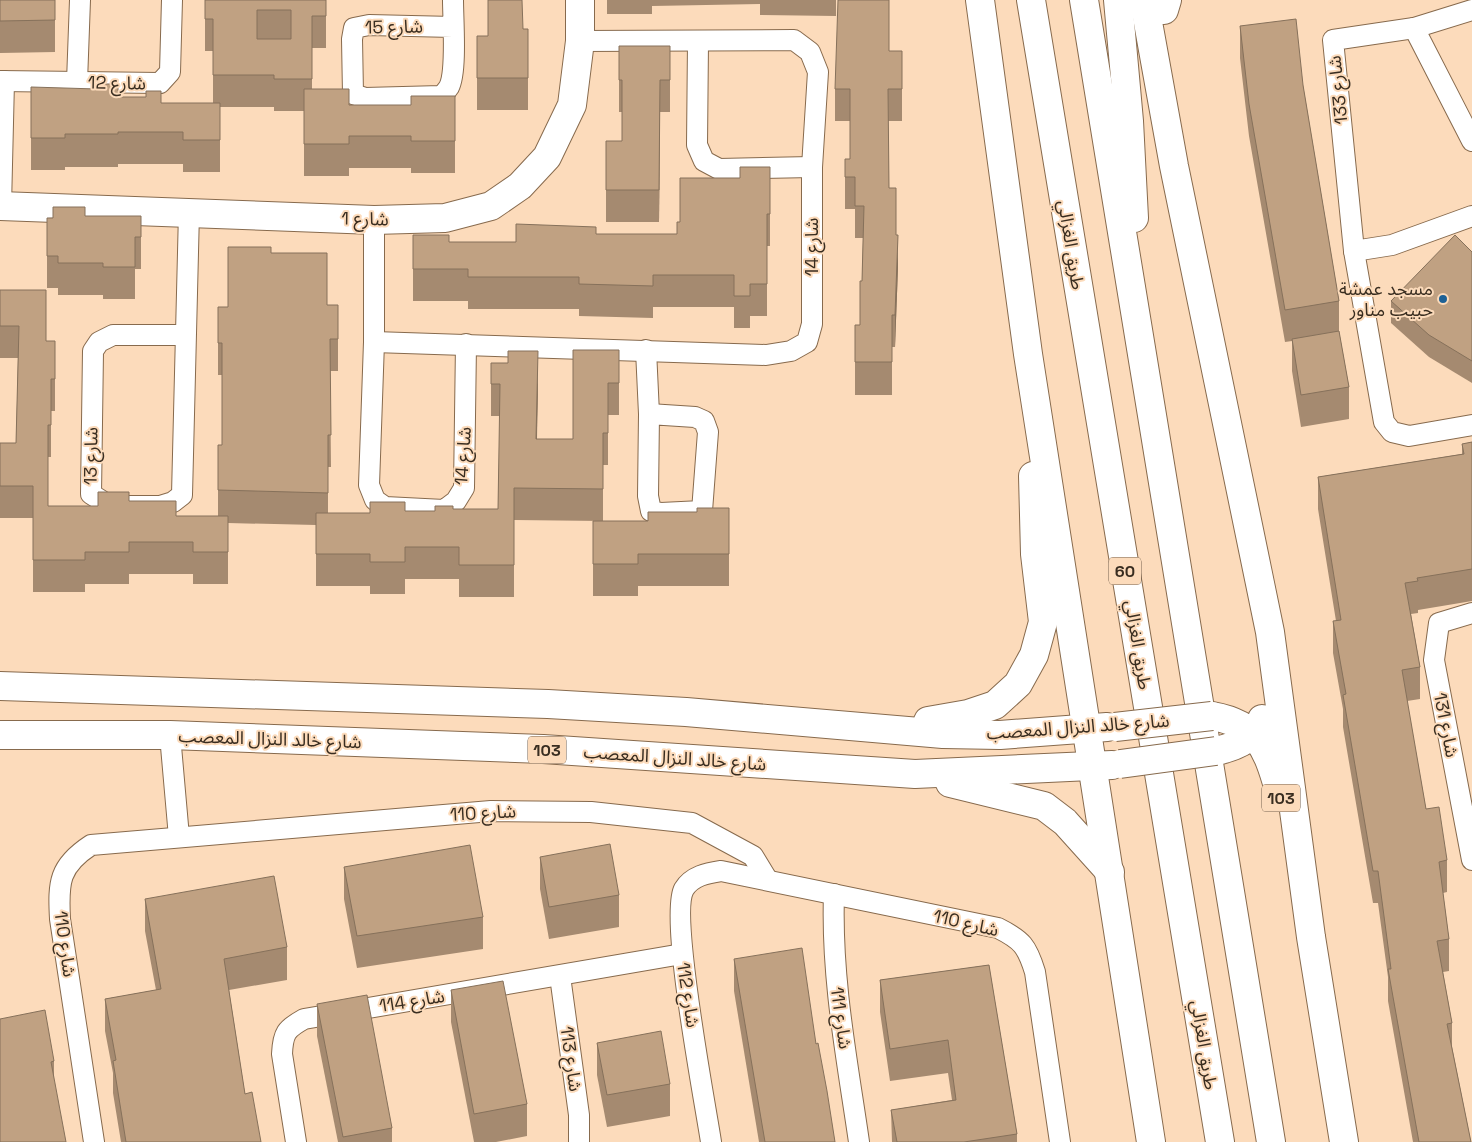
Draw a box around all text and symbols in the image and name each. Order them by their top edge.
street label: شارع 15 [365,14,423,42]
street label: شارع 133 [1322,54,1356,126]
street label: شارع 12 [88,70,146,98]
street label: طريق الغزالي [1051,198,1090,292]
street label: شارع 1 [341,207,389,233]
street label: شارع 14 [800,218,826,276]
place label: مسجد عمشة حبيب مناور [1339,277,1433,321]
marker: مسجد عمشة حبيب مناور [1437,293,1449,305]
street label: شارع 14 [449,426,479,486]
street label: شارع 13 [78,427,106,485]
road number: 60 [1109,558,1141,584]
street label: طريق الغزالي [1118,598,1157,692]
street label: شارع 131 [1426,691,1464,760]
street label: شارع خالد النزال المعصب [986,709,1170,747]
street label: شارع خالد النزال المعصب [178,724,362,756]
road number: 103 [528,736,566,764]
street label: شارع خالد النزال المعصب [583,740,767,778]
road number: 103 [1262,784,1300,811]
street label: شارع 110 [449,799,517,829]
street label: شارع 110 [931,904,1001,944]
street label: شارع 110 [47,909,81,979]
street label: شارع 112 [669,961,705,1030]
street label: 114 شارع [378,984,447,1020]
street label: شارع 111 [823,985,857,1051]
street label: طريق الغزالي [1184,998,1223,1092]
street label: شارع 113 [553,1025,587,1093]

